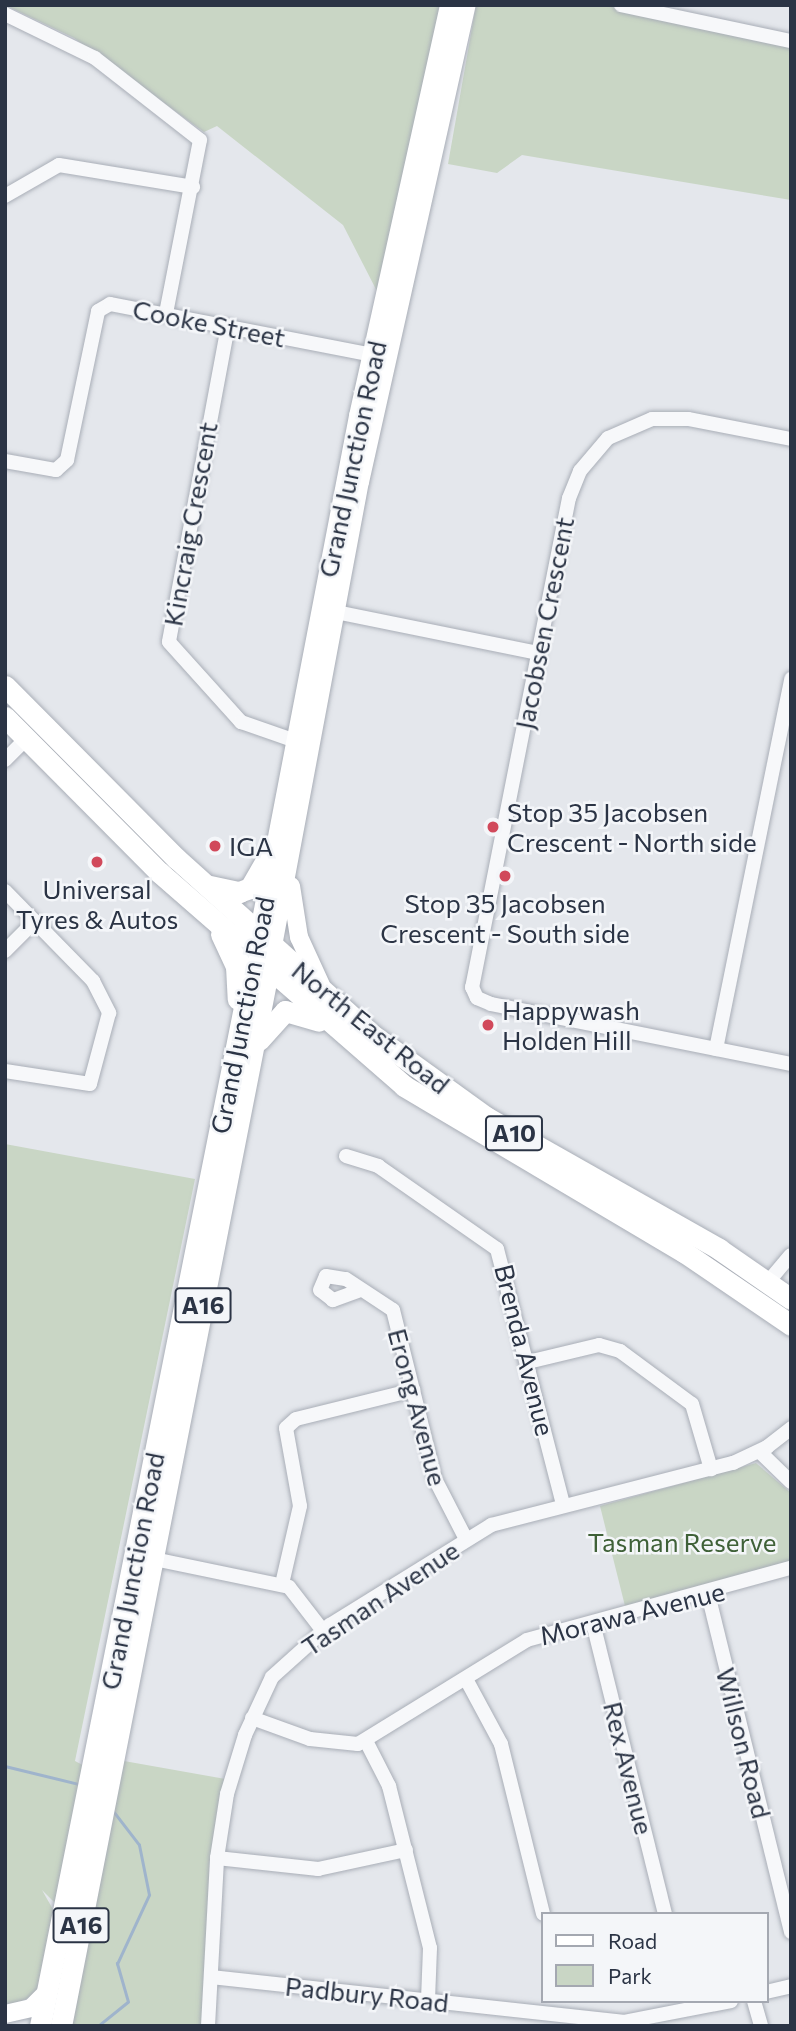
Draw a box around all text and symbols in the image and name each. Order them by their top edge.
street label: Cooke Street [130,293,288,353]
street label: Grand Junction Road [312,338,392,580]
street label: Kincraig Crescent [157,419,223,629]
street label: Jacobsen Crescent [508,514,580,732]
place label: Stop 35 Jacobsen Crescent - North side [507,796,757,858]
marker: Stop 35 Jacobsen Crescent - North side [485,819,501,835]
place label: IGA [229,830,273,862]
marker: IGA [207,838,223,854]
marker: Universal Tyres & Autos [89,854,105,870]
marker: Stop 35 Jacobsen Crescent - South side [497,868,513,884]
place label: Universal Tyres & Autos [16,873,178,934]
place label: Stop 35 Jacobsen Crescent - South side [380,887,630,948]
street label: Grand Junction Road [204,894,280,1136]
street label: North East Road [286,954,456,1100]
place label: Happywash Holden Hill [502,994,640,1056]
marker: Happywash Holden Hill [480,1017,496,1033]
road number: A10 [484,1112,544,1154]
street label: Brenda Avenue [489,1261,561,1439]
road number: A16 [173,1284,233,1325]
street label: Erong Avenue [382,1325,454,1489]
street label: Grand Junction Road [94,1450,170,1692]
park label: Tasman Reserve [588,1526,776,1558]
street label: Tasman Avenue [296,1534,464,1662]
street label: Morawa Avenue [536,1575,728,1651]
street label: Willson Road [710,1664,778,1822]
street label: Rex Avenue [597,1698,661,1838]
road number: A16 [51,1904,111,1946]
legend [540,1912,768,2003]
text: Road [608,1928,657,1953]
text: Park [608,1963,652,1988]
street label: Padbury Road [284,1970,450,2018]

